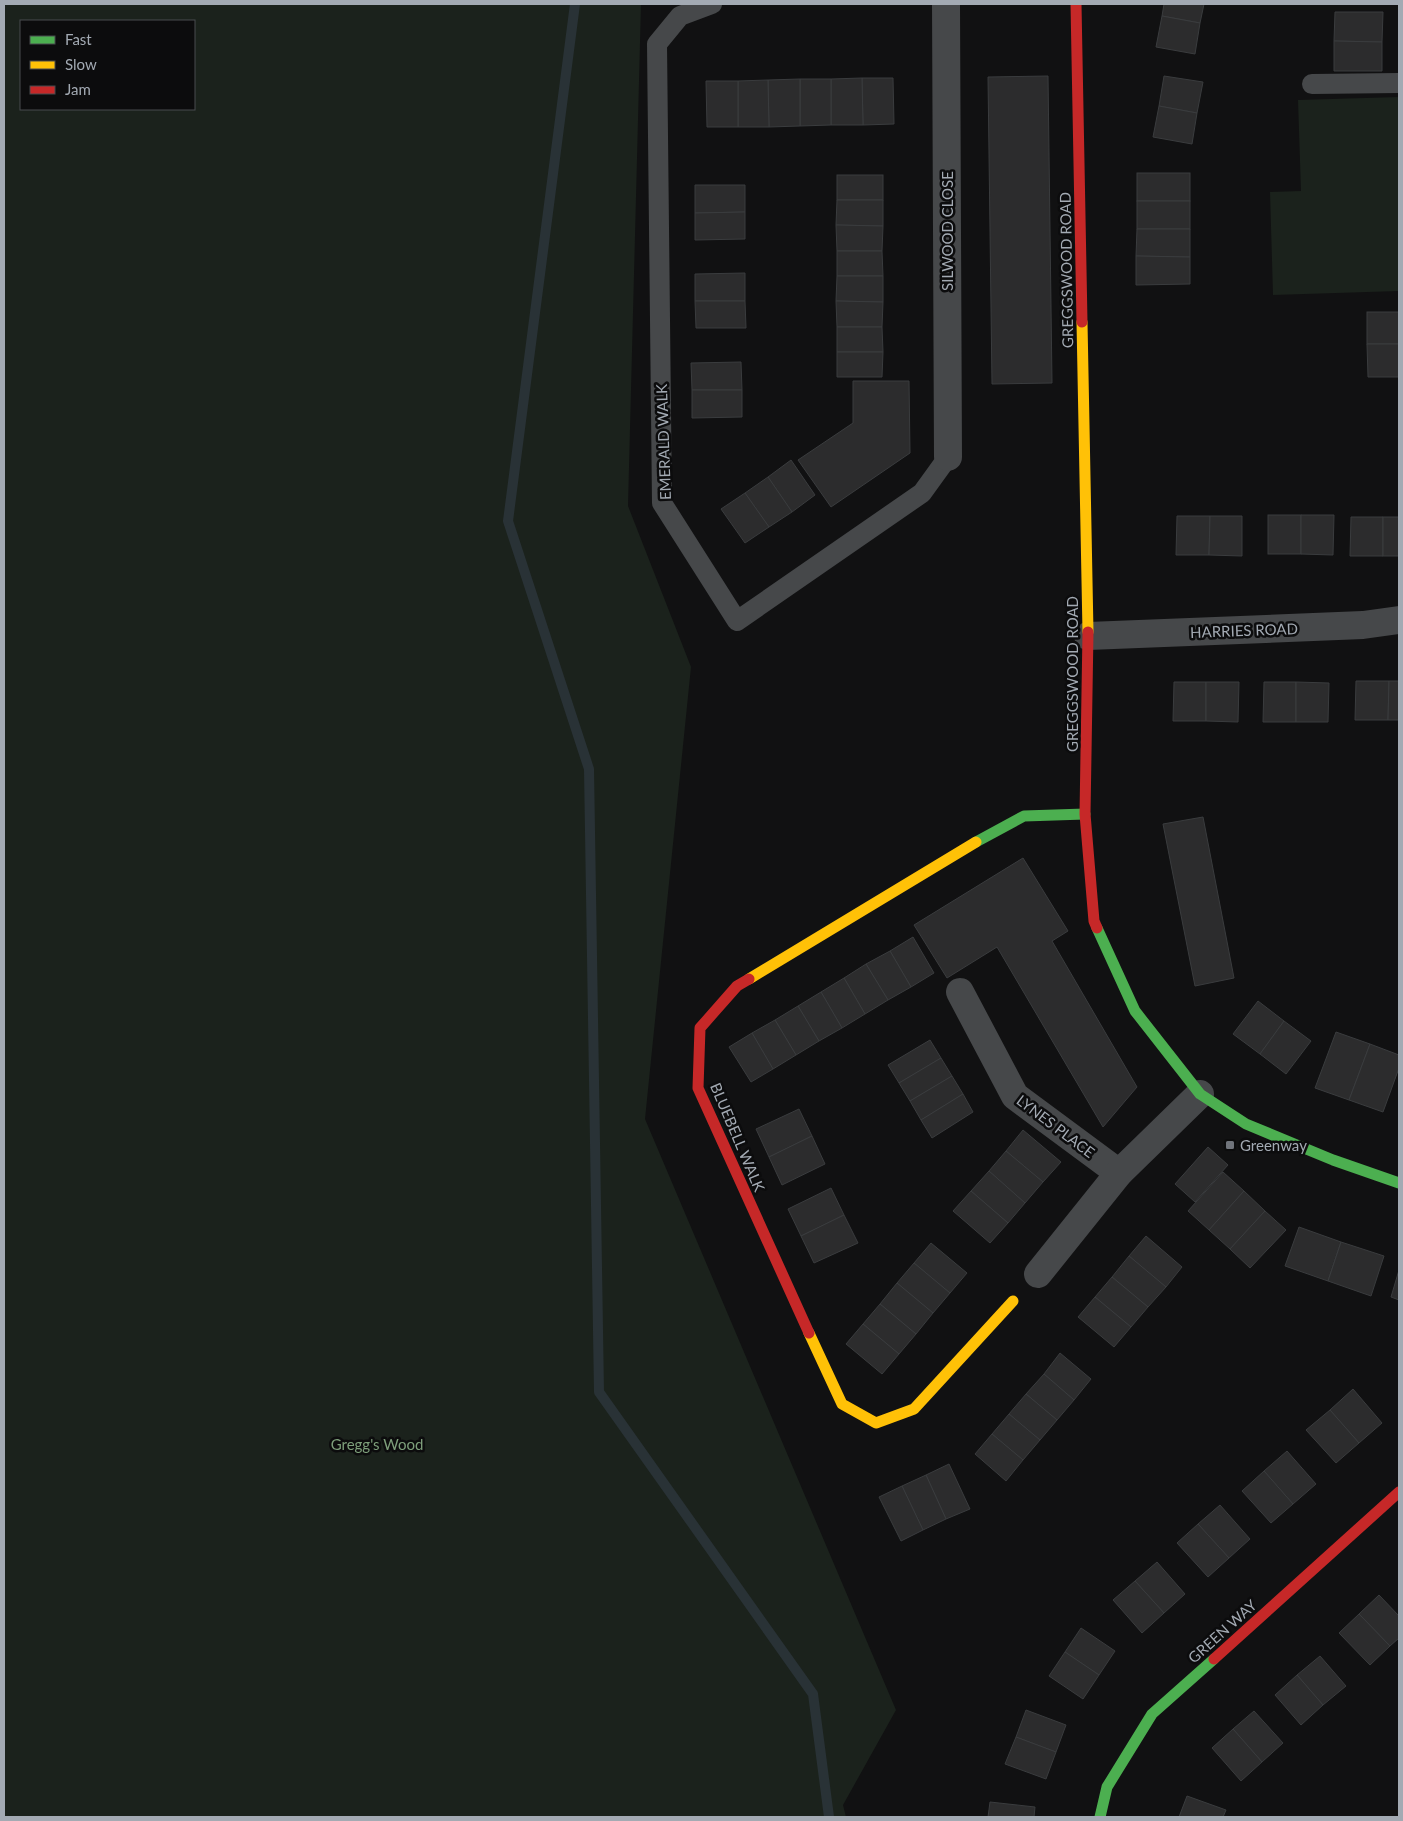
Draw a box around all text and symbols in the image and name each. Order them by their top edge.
legend [20,20,195,110]
text: Fast [65,30,92,48]
text: Slow [65,55,97,73]
text: Jam [65,80,91,98]
street label: SILWOOD CLOSE [938,171,956,291]
street label: GREGGSWOOD ROAD [1056,192,1076,348]
street label: EMERALD WALK [652,384,674,500]
street label: GREGGSWOOD ROAD [1063,596,1081,752]
street label: HARRIES ROAD [1190,619,1298,641]
street label: BLUEBELL WALK [707,1080,769,1194]
street label: LYNES PLACE [1013,1091,1099,1161]
place label: Greenway [1240,1136,1307,1154]
marker: Greenway [1224,1139,1236,1151]
park label: Gregg's Wood [331,1435,423,1453]
street label: GREEN WAY [1184,1595,1260,1667]

